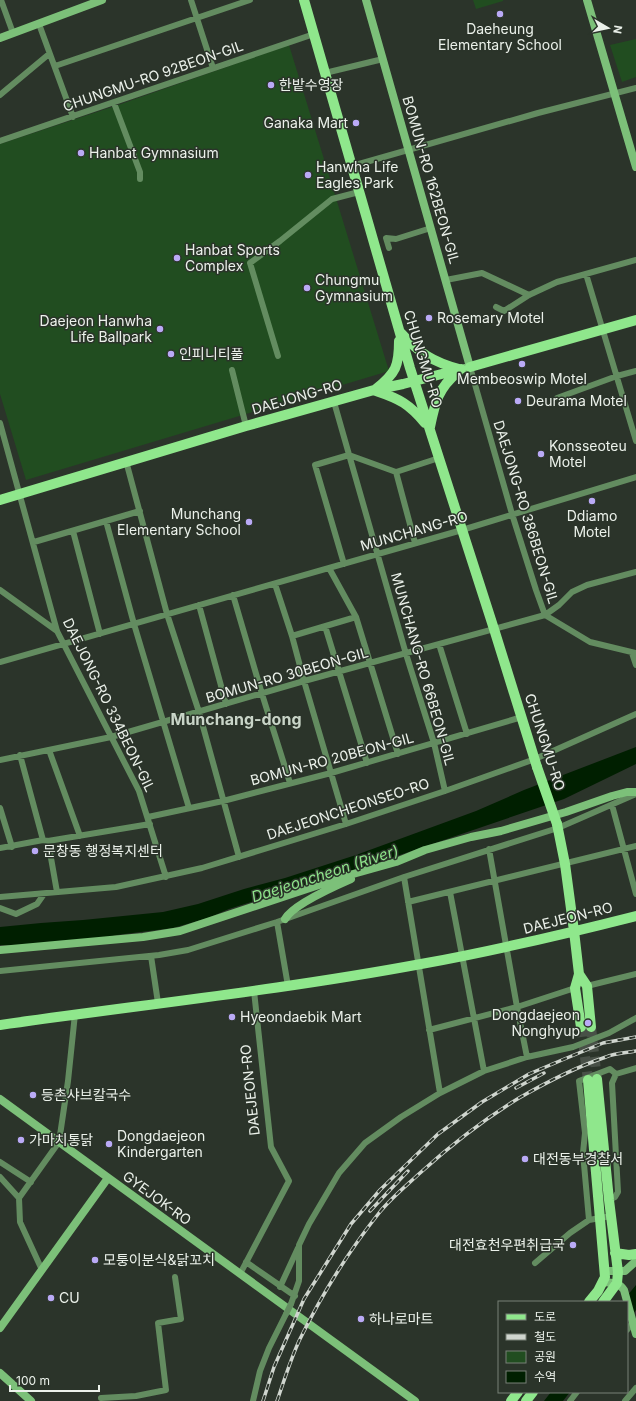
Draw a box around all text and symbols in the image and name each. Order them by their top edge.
north arrow [588,8,628,48]
marker: Daeheung Elementary School [495,9,505,19]
place label: Daeheung Elementary School [438,20,562,53]
text: N [610,24,625,35]
street label: CHUNGMU-RO 92BEON-GIL [60,37,245,114]
place label: 한밭수영장 [279,76,344,93]
marker: 한밭수영장 [266,80,276,90]
street label: BOMUN-RO 162BEON-GIL [399,94,464,266]
place label: Ganaka Mart [264,114,348,131]
marker: Ganaka Mart [351,118,361,128]
place label: Hanbat Gymnasium [89,144,219,161]
marker: Hanbat Gymnasium [76,148,86,158]
place label: Hanwha Life Eagles Park [316,158,398,191]
marker: Hanwha Life Eagles Park [303,170,313,180]
place label: Hanbat Sports Complex [185,241,280,274]
marker: Hanbat Sports Complex [172,253,182,263]
place label: Chungmu Gymnasium [315,271,393,304]
marker: Chungmu Gymnasium [302,283,312,293]
street label: CHUNGMU-RO [401,308,446,410]
place label: Rosemary Motel [437,309,544,326]
place label: Daejeon Hanwha Life Ballpark [40,312,152,345]
marker: Rosemary Motel [424,313,434,323]
marker: Daejeon Hanwha Life Ballpark [155,324,165,334]
place label: 인피니티풀 [179,345,244,362]
marker: 인피니티풀 [166,349,176,359]
marker: Membeoswip Motel [517,359,527,369]
place label: Membeoswip Motel [457,370,587,387]
street label: DAEJONG-RO [250,375,344,418]
place label: Deurama Motel [526,392,627,409]
marker: Deurama Motel [513,396,523,406]
street label: DAEJONG-RO 386BEON-GIL [490,418,563,606]
place label: Konsseoteu Motel [549,437,627,470]
marker: Konsseoteu Motel [536,449,546,459]
marker: Ddiamo Motel [587,496,597,506]
place label: Munchang Elementary School [117,505,241,538]
street label: MUNCHANG-RO [358,507,470,554]
place label: Ddiamo Motel [567,507,617,540]
marker: Munchang Elementary School [244,517,254,527]
street label: MUNCHANG-RO 66BEON-GIL [388,571,459,767]
street label: DAEJONG-RO 334BEON-GIL [60,615,159,795]
street label: BOMUN-RO 30BEON-GIL [204,643,370,706]
street label: CHUNGMU-RO [522,691,569,793]
district label: Munchang-dong [170,709,302,729]
street label: BOMUN-RO 20BEON-GIL [248,729,415,789]
street label: DAEJEONCHEONSEO-RO [264,774,431,843]
water label: Daejeoncheon (River) [249,841,401,906]
place label: 문창동 행정복지센터 [43,842,163,859]
marker: 문창동 행정복지센터 [30,846,40,856]
street label: DAEJEON-RO [521,898,614,937]
place label: Dongdaejeon Nonghyup [492,1006,580,1039]
place label: Hyeondaebik Mart [240,1008,362,1025]
marker: Hyeondaebik Mart [227,1012,237,1022]
marker: Dongdaejeon Nonghyup [583,1018,593,1028]
street label: DAEJEON-RO [236,1044,263,1136]
place label: 등촌샤브칼국수 [41,1086,131,1103]
marker: 등촌샤브칼국수 [28,1090,38,1100]
place label: Dongdaejeon Kindergarten [117,1127,205,1160]
place label: 가마치통닭 [29,1131,94,1148]
marker: 가마치통닭 [16,1135,26,1145]
marker: Dongdaejeon Kindergarten [104,1139,114,1149]
place label: 대전동부경찰서 [533,1150,623,1167]
marker: 대전동부경찰서 [520,1154,530,1164]
street label: GYEJOK-RO [120,1167,195,1228]
place label: 대전효천우편취급국 [449,1236,565,1253]
marker: 대전효천우편취급국 [568,1240,578,1250]
place label: 모퉁이분식&닭꼬치 [103,1251,215,1268]
marker: 모퉁이분식&닭꼬치 [90,1255,100,1265]
place label: CU [59,1289,80,1306]
marker: CU [46,1293,56,1303]
legend [498,1301,628,1393]
text: 도로 [534,1309,556,1324]
place label: 하나로마트 [369,1310,434,1327]
marker: 하나로마트 [356,1314,366,1324]
text: 철도 [534,1329,556,1344]
text: 공원 [534,1349,556,1364]
scale bar [10,1367,99,1393]
text: 수역 [534,1369,556,1384]
text: 100 m [16,1373,50,1388]

